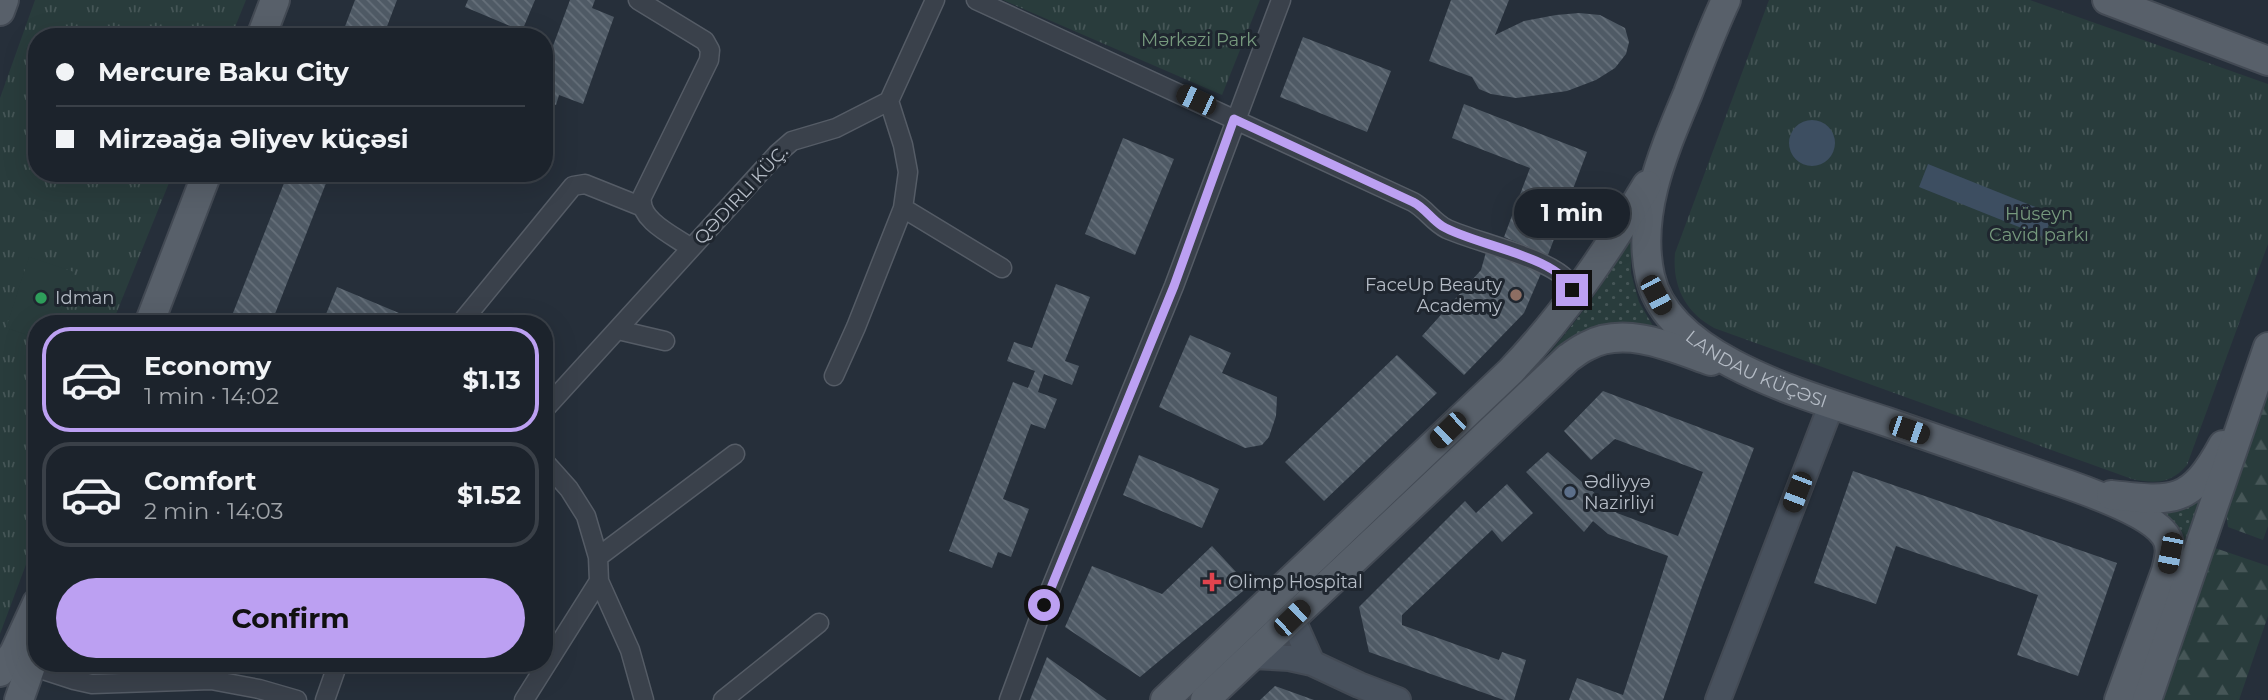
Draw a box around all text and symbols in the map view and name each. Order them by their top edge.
park label: Mərkəzi Park [1141,29,1257,51]
text: Mercure Baku City [98,56,349,88]
car [1173,82,1220,118]
text: Mirzəağa Əliyev küçəsi [98,123,409,155]
street label: QƏDIRLI KÜÇ. [689,141,793,249]
callout: 1 min [1514,188,1630,238]
text: 1 min [1541,199,1603,227]
park label: Hüseyn Cavid parkı [1989,203,2089,246]
car [1637,272,1676,318]
place label: FaceUp Beauty Academy [1365,274,1502,317]
route end [1556,274,1588,306]
place label: Idman [55,287,115,309]
marker: FaceUp Beauty Academy [1508,287,1524,303]
marker: Idman [33,290,49,306]
street label: LANDAU KÜÇƏSI [1681,326,1830,413]
icon: car [60,348,123,411]
text: Economy [144,350,271,382]
text: $1.13 [463,364,521,396]
text: 1 min · 14:02 [144,382,279,410]
car [1426,408,1471,452]
car [1886,413,1933,447]
icon: car [60,463,123,526]
text: Comfort [144,465,256,497]
car [1780,469,1815,515]
place label: Ədliyyə Nazirliyi [1584,471,1655,514]
text: $1.52 [457,479,521,511]
marker: Ədliyyə Nazirliyi [1562,484,1578,500]
text: 2 min · 14:03 [144,497,284,525]
car [2156,530,2185,576]
place label: Olimp Hospital [1228,571,1363,593]
marker: Olimp Hospital [1202,572,1222,592]
button: Confirm [56,578,525,658]
route start [1028,589,1060,621]
car [1270,596,1315,640]

